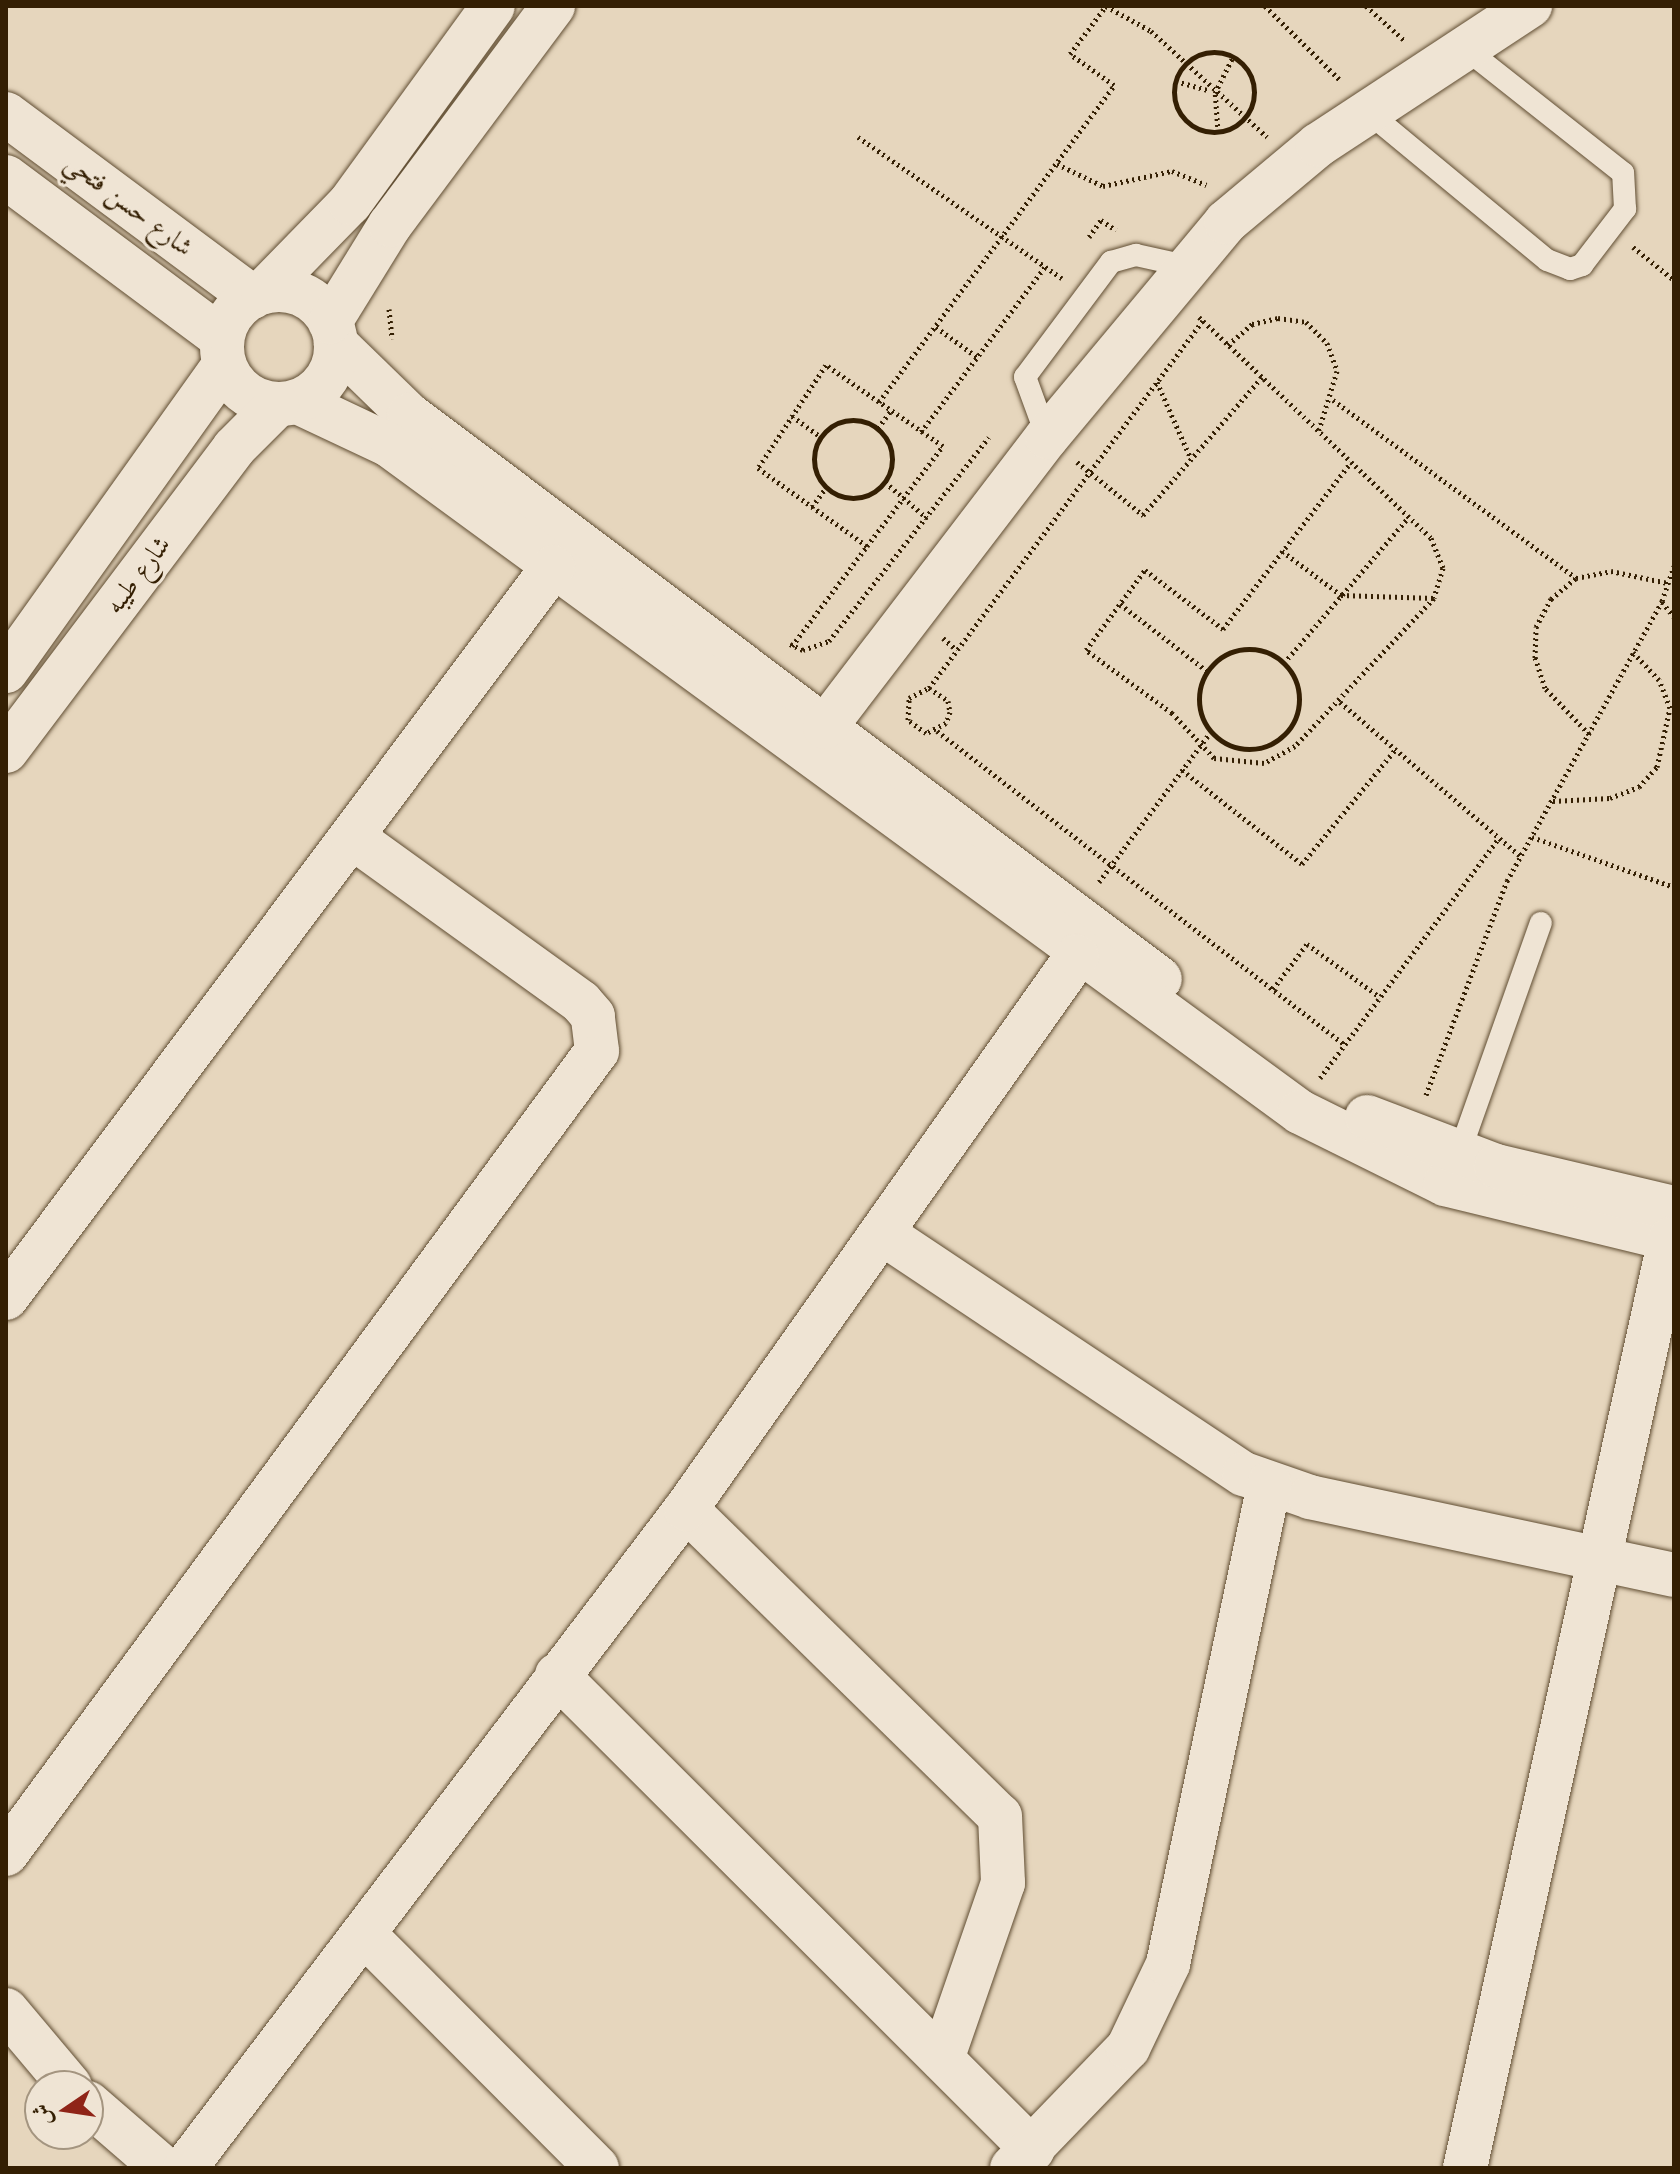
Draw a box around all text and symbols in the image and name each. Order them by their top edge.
street label: شارع حسن فتحي [59,147,199,263]
street label: شارع طيبه [99,530,177,620]
north arrow [24,2070,104,2150]
text: ش [25,2101,60,2129]

